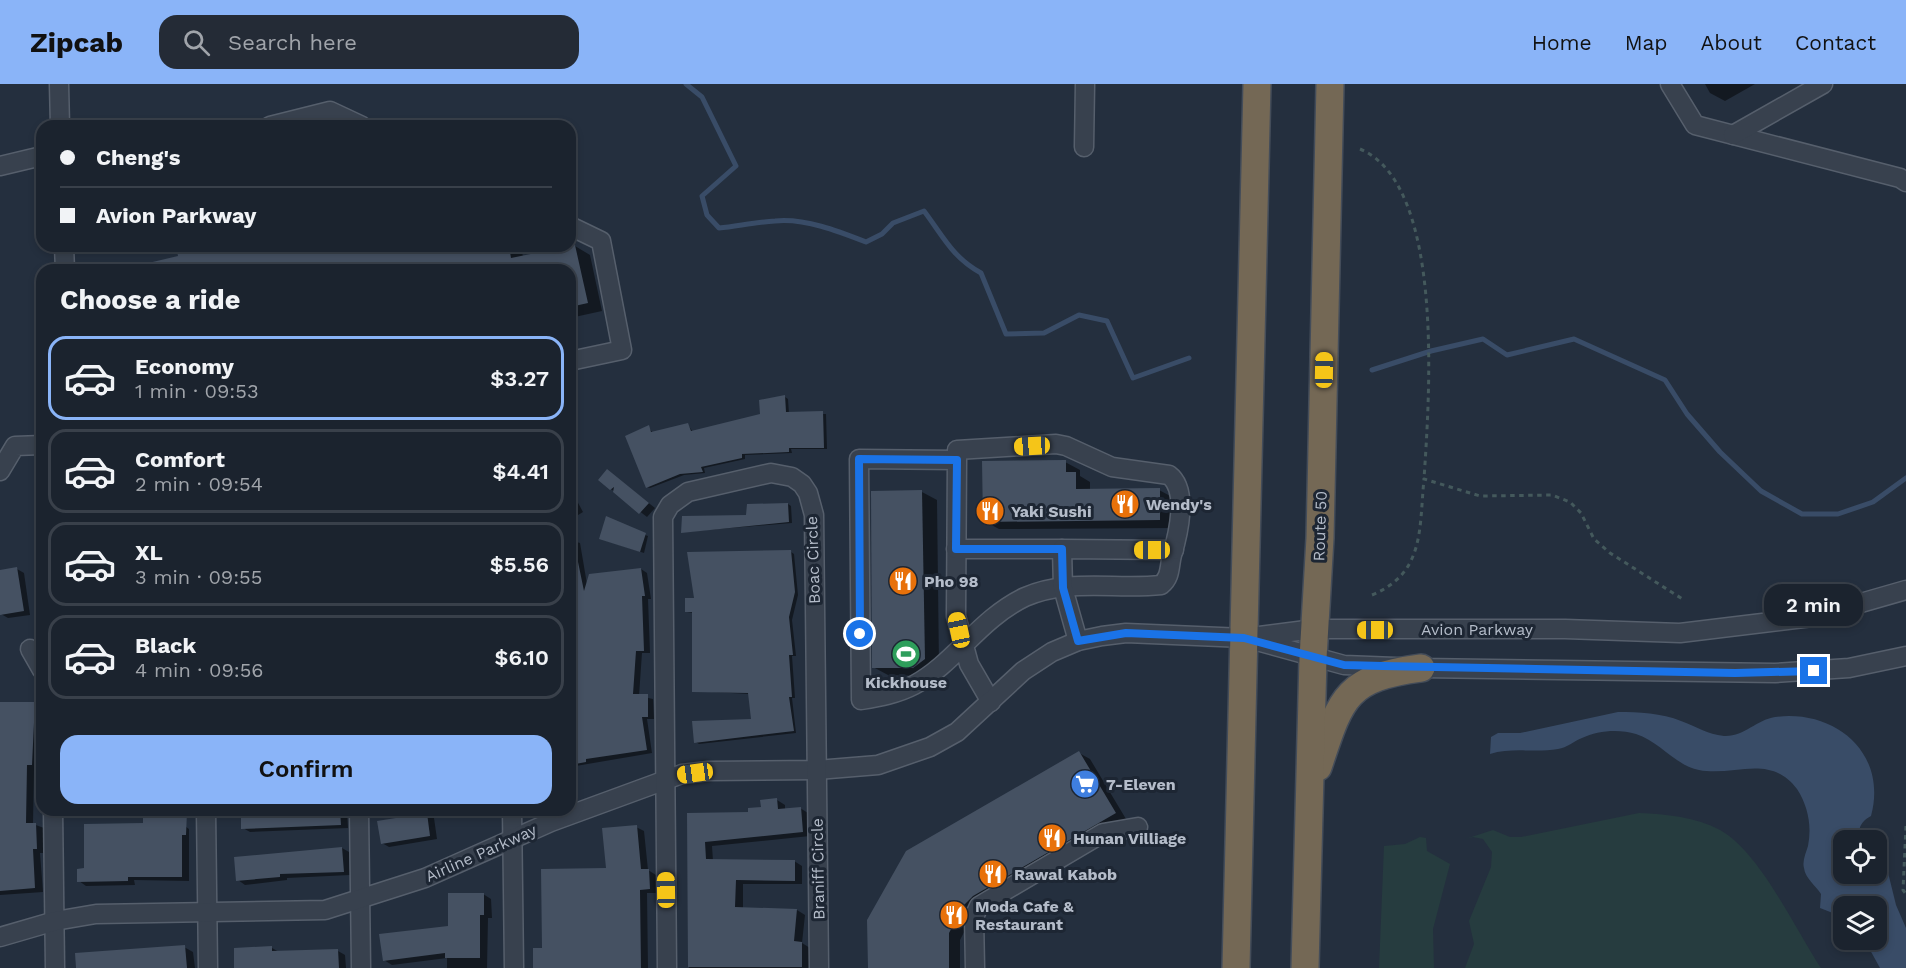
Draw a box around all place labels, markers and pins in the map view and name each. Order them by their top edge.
restaurant icon: Wendy's [1109,488,1141,520]
restaurant icon: Yaki Sushi [974,495,1006,527]
place label: Wendy's [1146,495,1212,514]
place label: Yaki Sushi [1011,502,1092,521]
restaurant icon: Pho 98 [887,565,919,597]
place label: Pho 98 [924,572,979,591]
sports icon: Kickhouse [890,638,922,670]
place label: Kickhouse [865,673,947,692]
supermarket icon: 7-Eleven [1069,768,1101,800]
place label: 7-Eleven [1106,775,1176,794]
restaurant icon: Hunan Villiage [1036,822,1068,854]
place label: Hunan Villiage [1073,829,1186,848]
restaurant icon: Rawal Kabob [977,858,1009,890]
place label: Rawal Kabob [1014,865,1117,884]
place label: Moda Cafe & Restaurant [975,897,1074,934]
restaurant icon: Moda Cafe & Restaurant [938,899,970,931]

